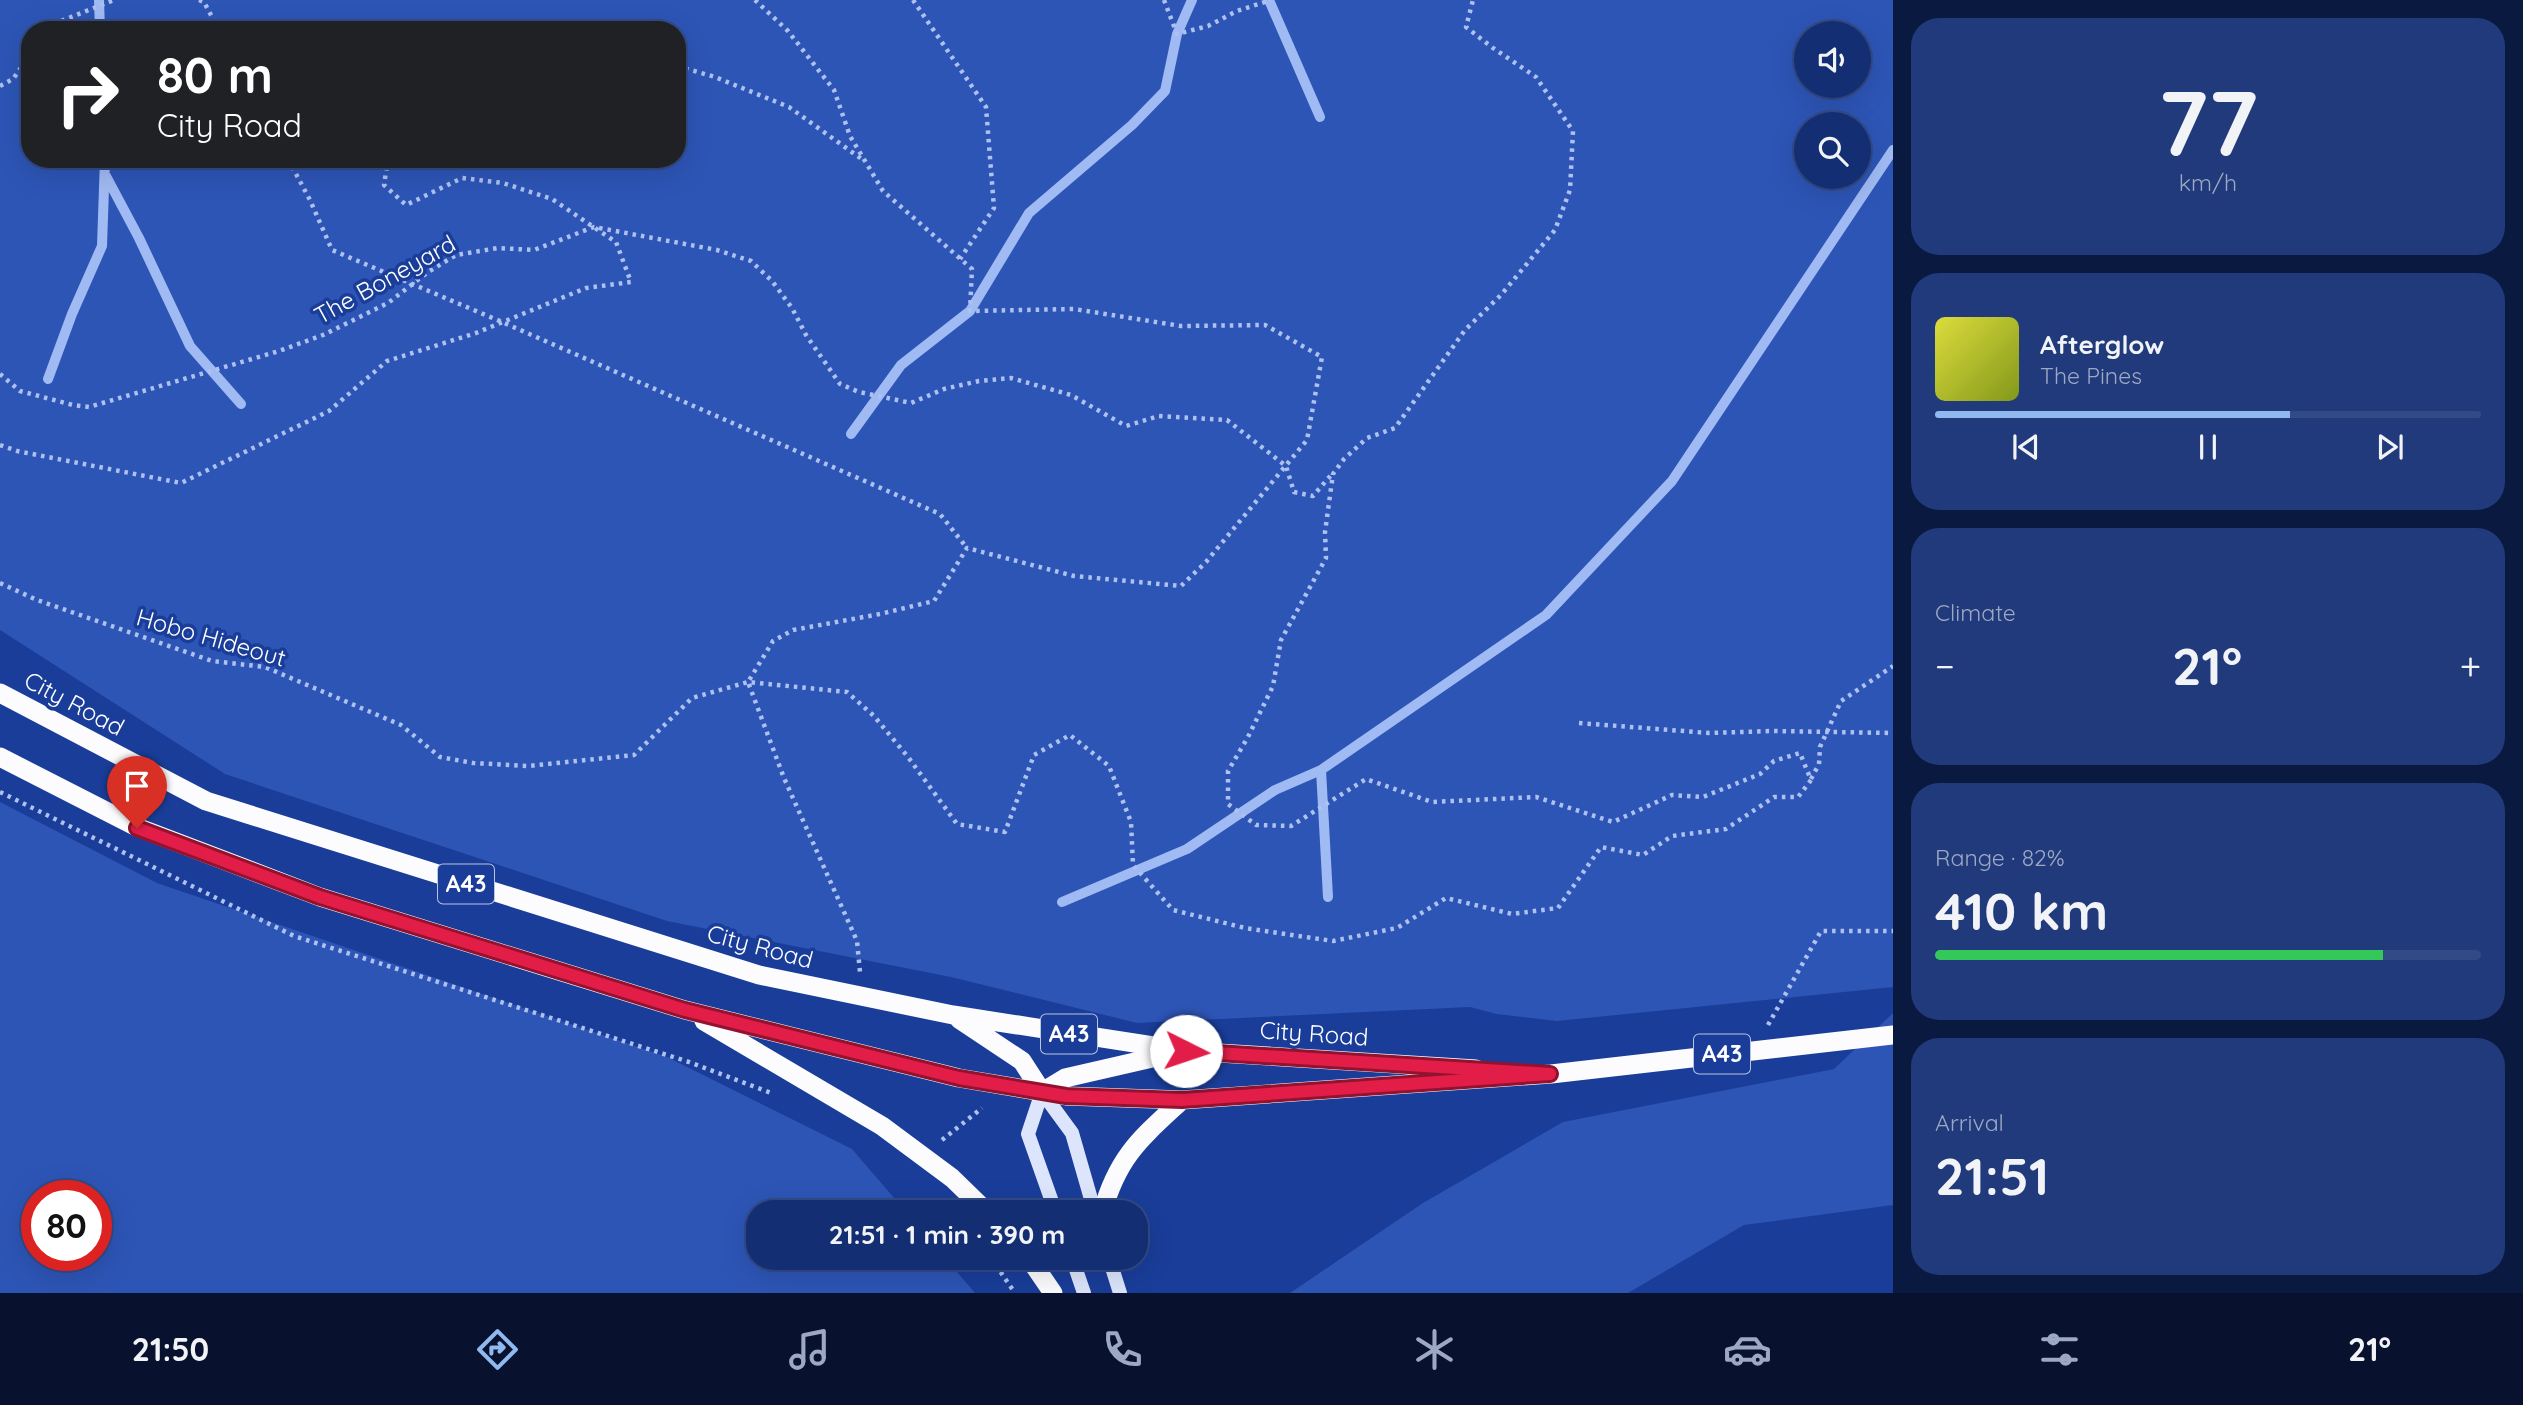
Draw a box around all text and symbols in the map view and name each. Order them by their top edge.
map controls [1794,21,1871,189]
button: sound [1794,21,1871,98]
text: 80 m [157,44,273,105]
icon: right [42,49,133,140]
text: 77 [2158,65,2258,179]
text: City Road [157,105,302,145]
button: search [1794,112,1871,189]
text: km/h [2179,168,2237,197]
street label: The Boneyard [309,228,460,330]
text: Afterglow [2040,328,2164,361]
text: The Pines [2040,361,2142,390]
icon: previous [2007,428,2045,466]
icon: pause [2189,428,2227,466]
icon: next [2371,428,2409,466]
text: Climate [1935,598,2016,627]
street label: Hobo Hideout [133,601,290,673]
text: 21° [2172,633,2242,698]
text: − [1935,642,1955,690]
text: + [2460,642,2481,690]
street label: City Road [19,664,129,742]
pin [107,756,167,828]
icon: arrive [118,767,156,805]
text: Range · 82% [1935,843,2065,872]
road number: A43 [438,864,494,904]
text: 410 km [1935,878,2108,943]
street label: City Road [704,917,817,975]
position arrow [1149,1014,1223,1088]
street label: City Road [1259,1014,1369,1052]
road number: A43 [1041,1015,1097,1054]
road number: A43 [1694,1035,1750,1074]
text: Arrival [1935,1108,2004,1137]
text: 21:51 [1935,1143,2049,1208]
speed limit sign: 80 [21,1180,112,1271]
text: 21:51 · 1 min · 390 m [829,1218,1065,1251]
icon: directions [473,1325,522,1374]
icon: music [785,1325,834,1374]
icon: phone [1098,1325,1147,1374]
icon: climate [1410,1325,1459,1374]
icon: car [1723,1325,1772,1374]
icon: filters [2035,1325,2084,1374]
text: 21:50 [132,1329,209,1369]
text: 21° [2348,1329,2391,1369]

